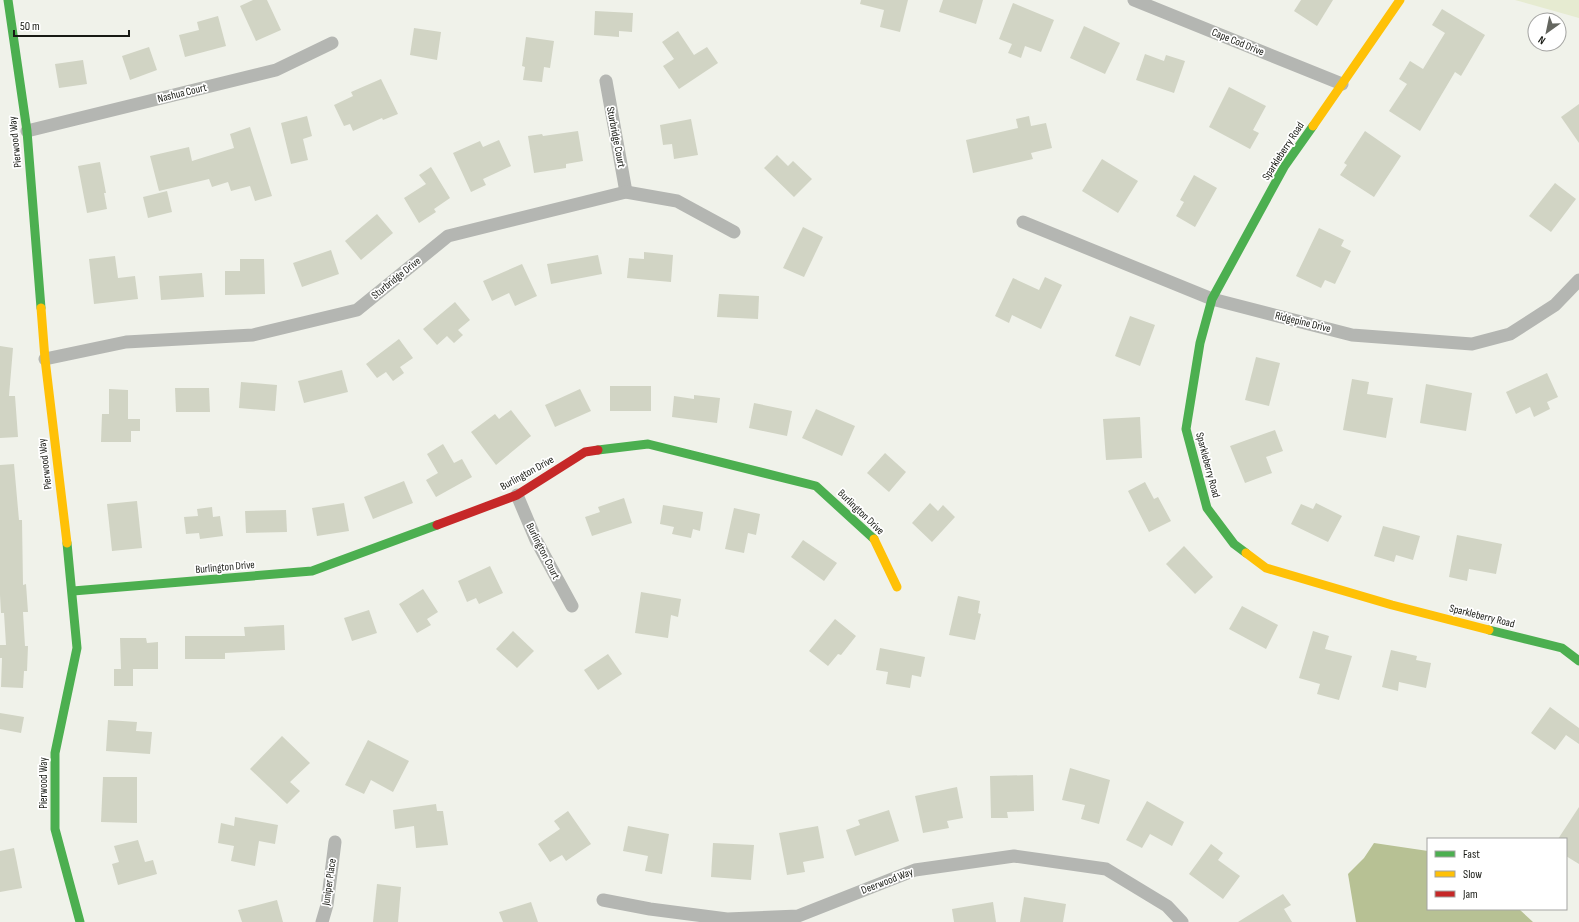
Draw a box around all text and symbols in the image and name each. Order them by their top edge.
scale bar [14,12,129,38]
north arrow [1527,12,1567,52]
text: 50 m [20,19,40,34]
street label: Cape Cod Drive [1210,26,1266,58]
text: N [1536,33,1548,47]
street label: Nashua Court [156,80,209,105]
street label: Sturbridge Court [604,105,628,169]
street label: Pierwood Way [6,115,24,168]
street label: Sparkleberry Road [1259,119,1307,183]
street label: Sturbridge Drive [369,254,423,302]
street label: Ridgepine Drive [1274,309,1332,335]
street label: Sparkleberry Road [1193,431,1223,499]
street label: Pierwood Way [35,437,55,490]
street label: Burlington Drive [498,453,556,493]
street label: Burlington Drive [835,487,887,537]
street label: Burlington Court [523,521,563,582]
street label: Burlington Drive [195,558,255,576]
street label: Sparkleberry Road [1448,602,1516,631]
street label: Pierwood Way [37,757,50,809]
legend [1427,838,1567,910]
text: Fast [1463,847,1480,862]
street label: Juniper Place [319,858,339,907]
street label: Deerwood Way [859,865,915,897]
text: Slow [1463,867,1482,882]
text: Jam [1462,887,1478,902]

